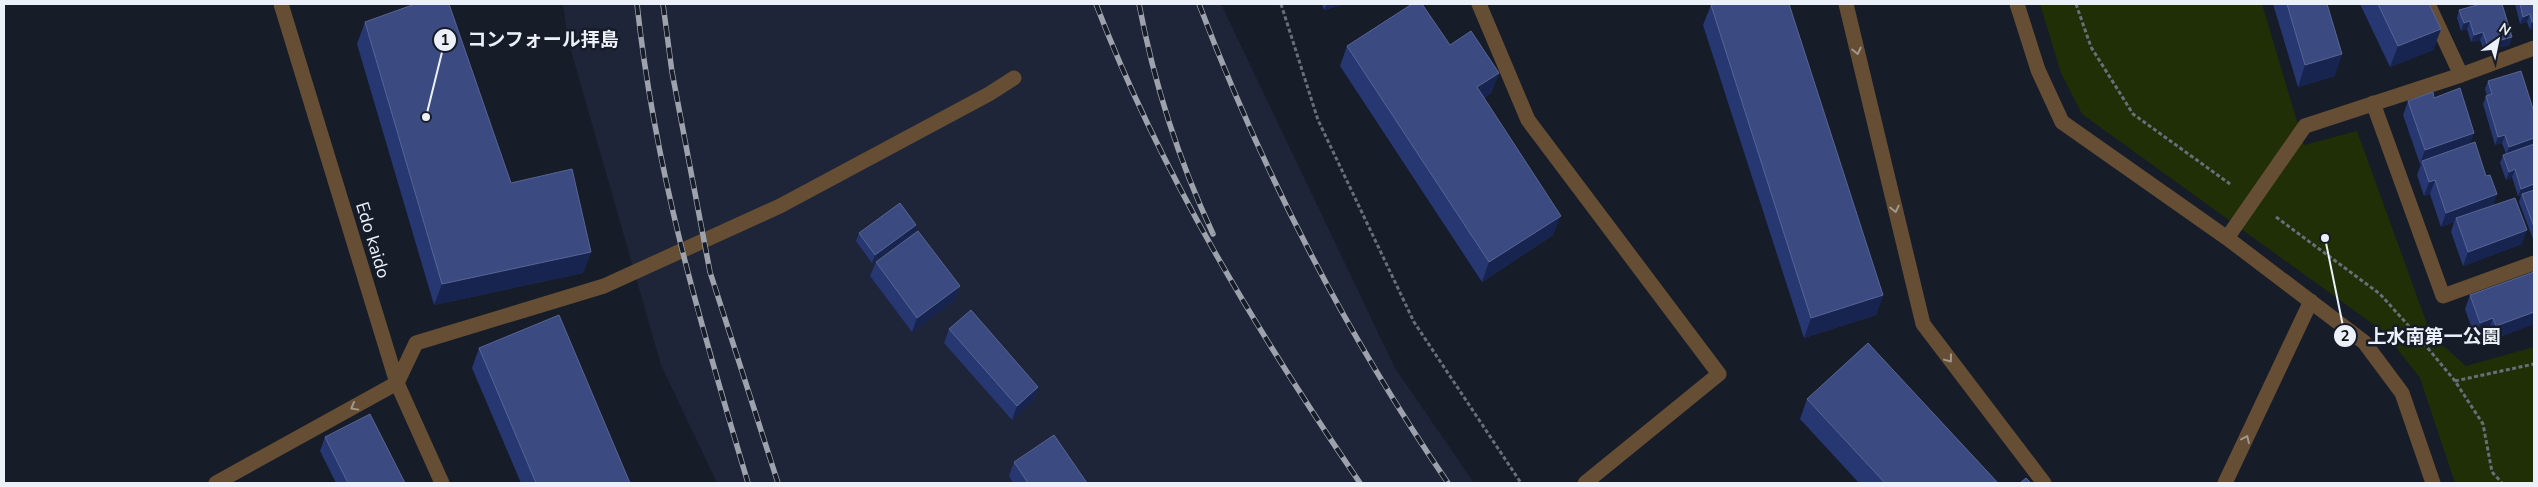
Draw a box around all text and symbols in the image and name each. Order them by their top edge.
north arrow [2473,15,2523,65]
text: N [2495,19,2514,40]
callout: コンフォール拝島 [432,23,629,57]
text: コンフォール拝島 [467,27,619,53]
text: 1 [440,30,450,50]
one-way arrow [1851,47,1862,56]
street label: Edo kaido [350,199,396,281]
one-way arrow [1889,205,1900,214]
callout: 上水南第一公園 [2332,319,2510,353]
text: 上水南第一公園 [2367,324,2501,350]
text: 2 [2340,326,2350,346]
one-way arrow [1944,353,1952,362]
one-way arrow [351,400,360,410]
one-way arrow [2240,435,2250,444]

